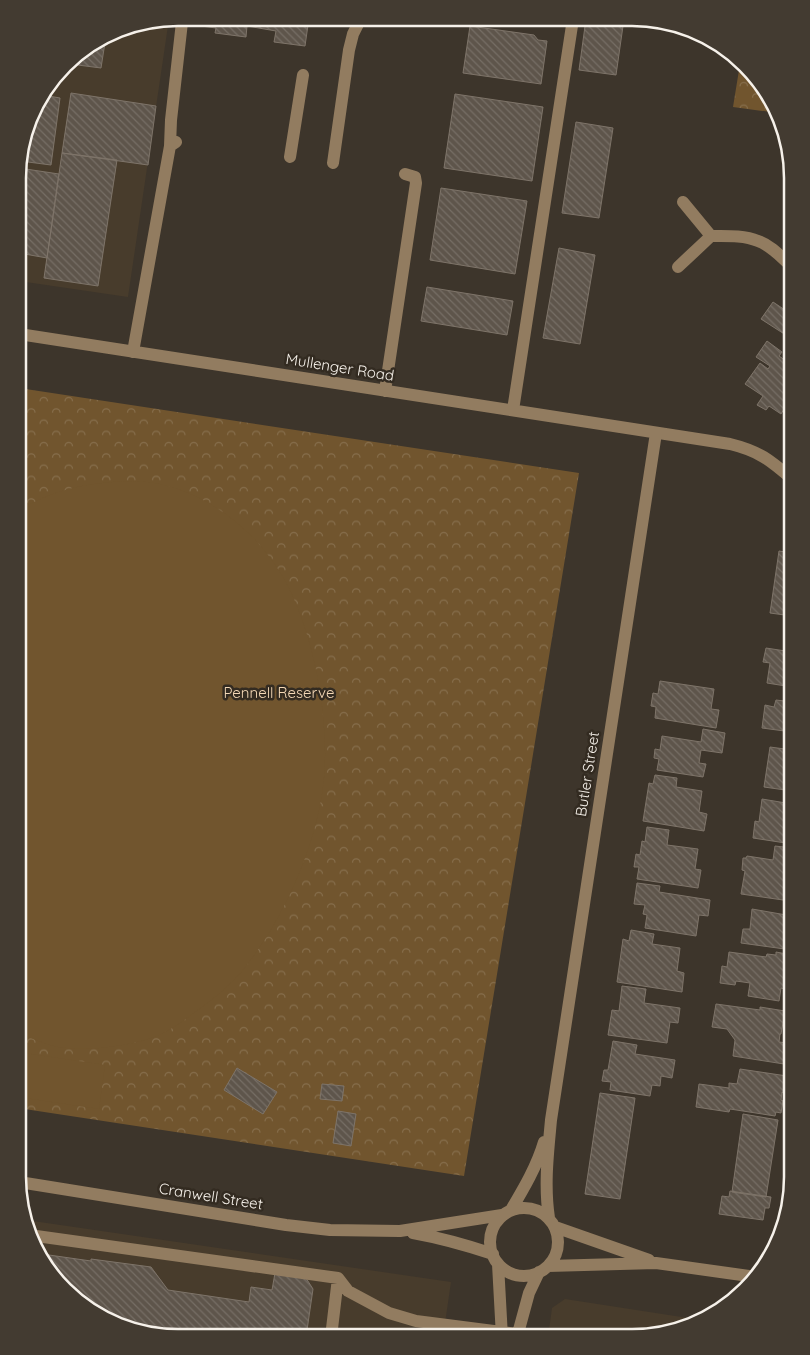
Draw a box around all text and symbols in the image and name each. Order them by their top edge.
street label: Mullenger Road [284,349,396,385]
park label: Pennell Reserve [224,683,334,702]
street label: Butler Street [571,730,603,818]
street label: Cranwell Street [158,1178,264,1214]

